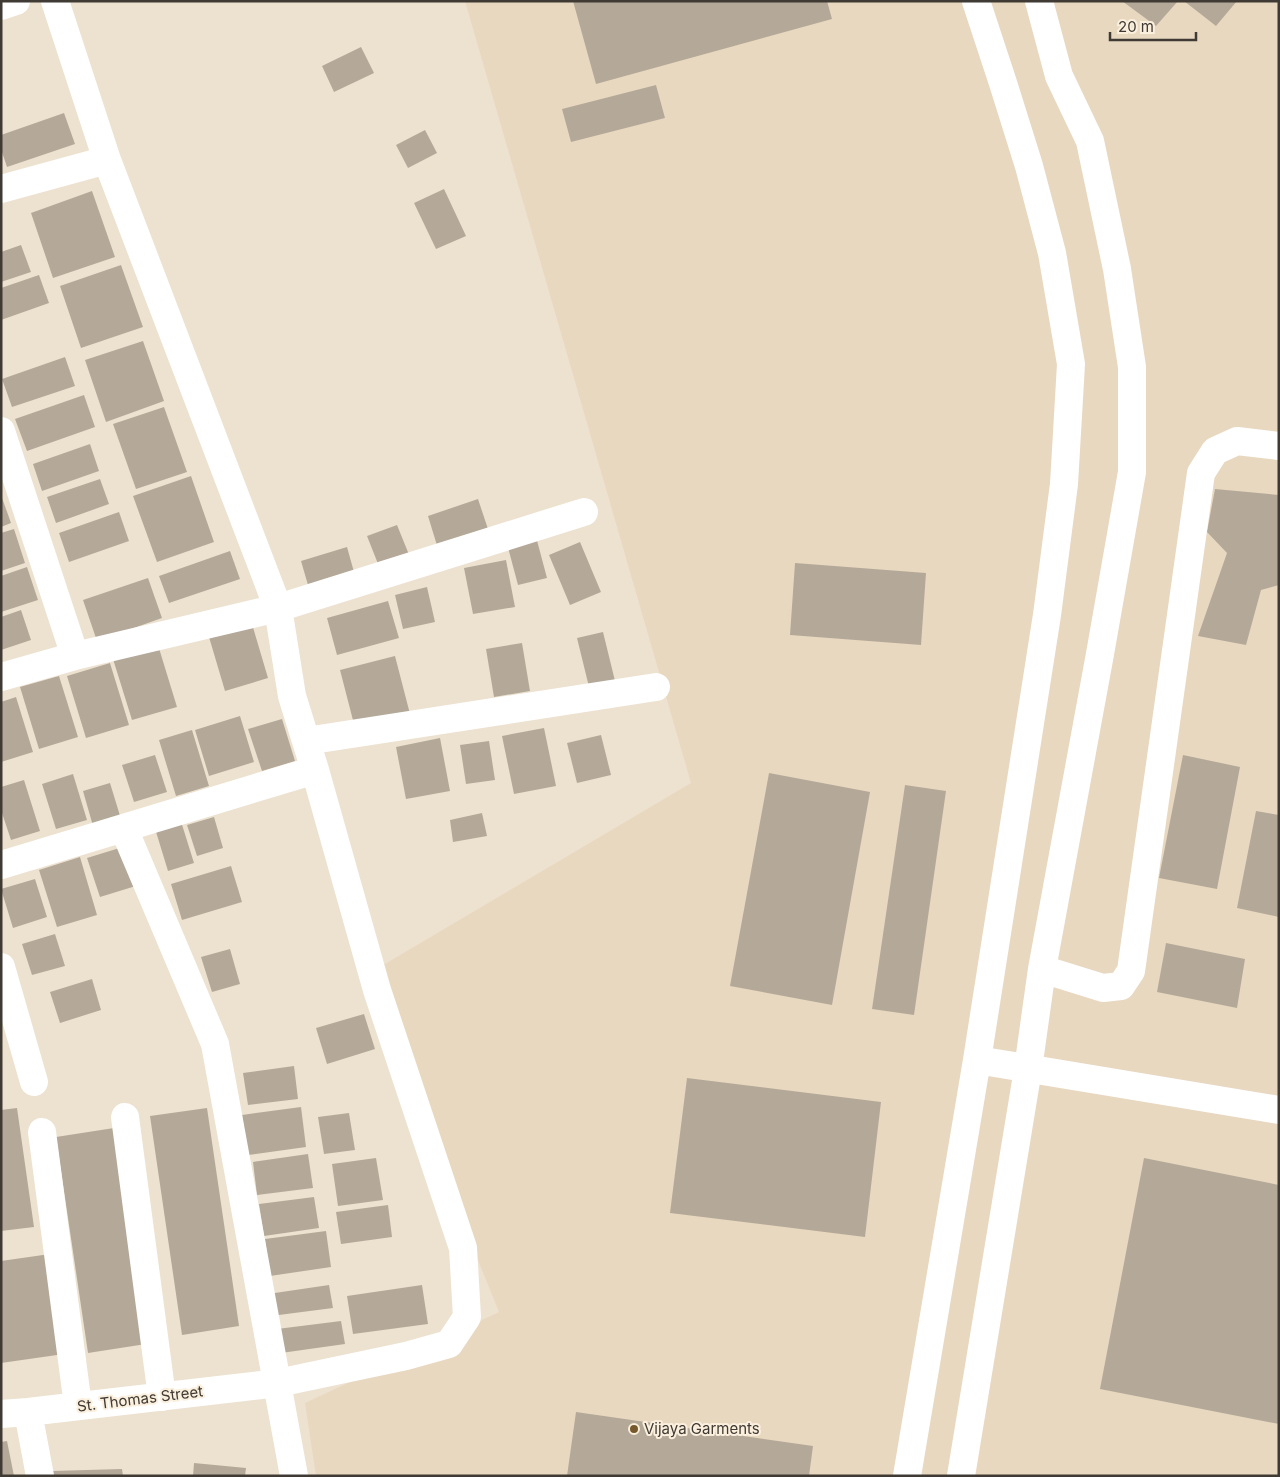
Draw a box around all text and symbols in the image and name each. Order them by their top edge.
scale bar [1110,10,1196,42]
text: 20 m [1118,17,1154,36]
street label: St. Thomas Street [76,1381,204,1416]
place label: Vijaya Garments [644,1419,760,1438]
marker: Vijaya Garments [628,1423,640,1435]

